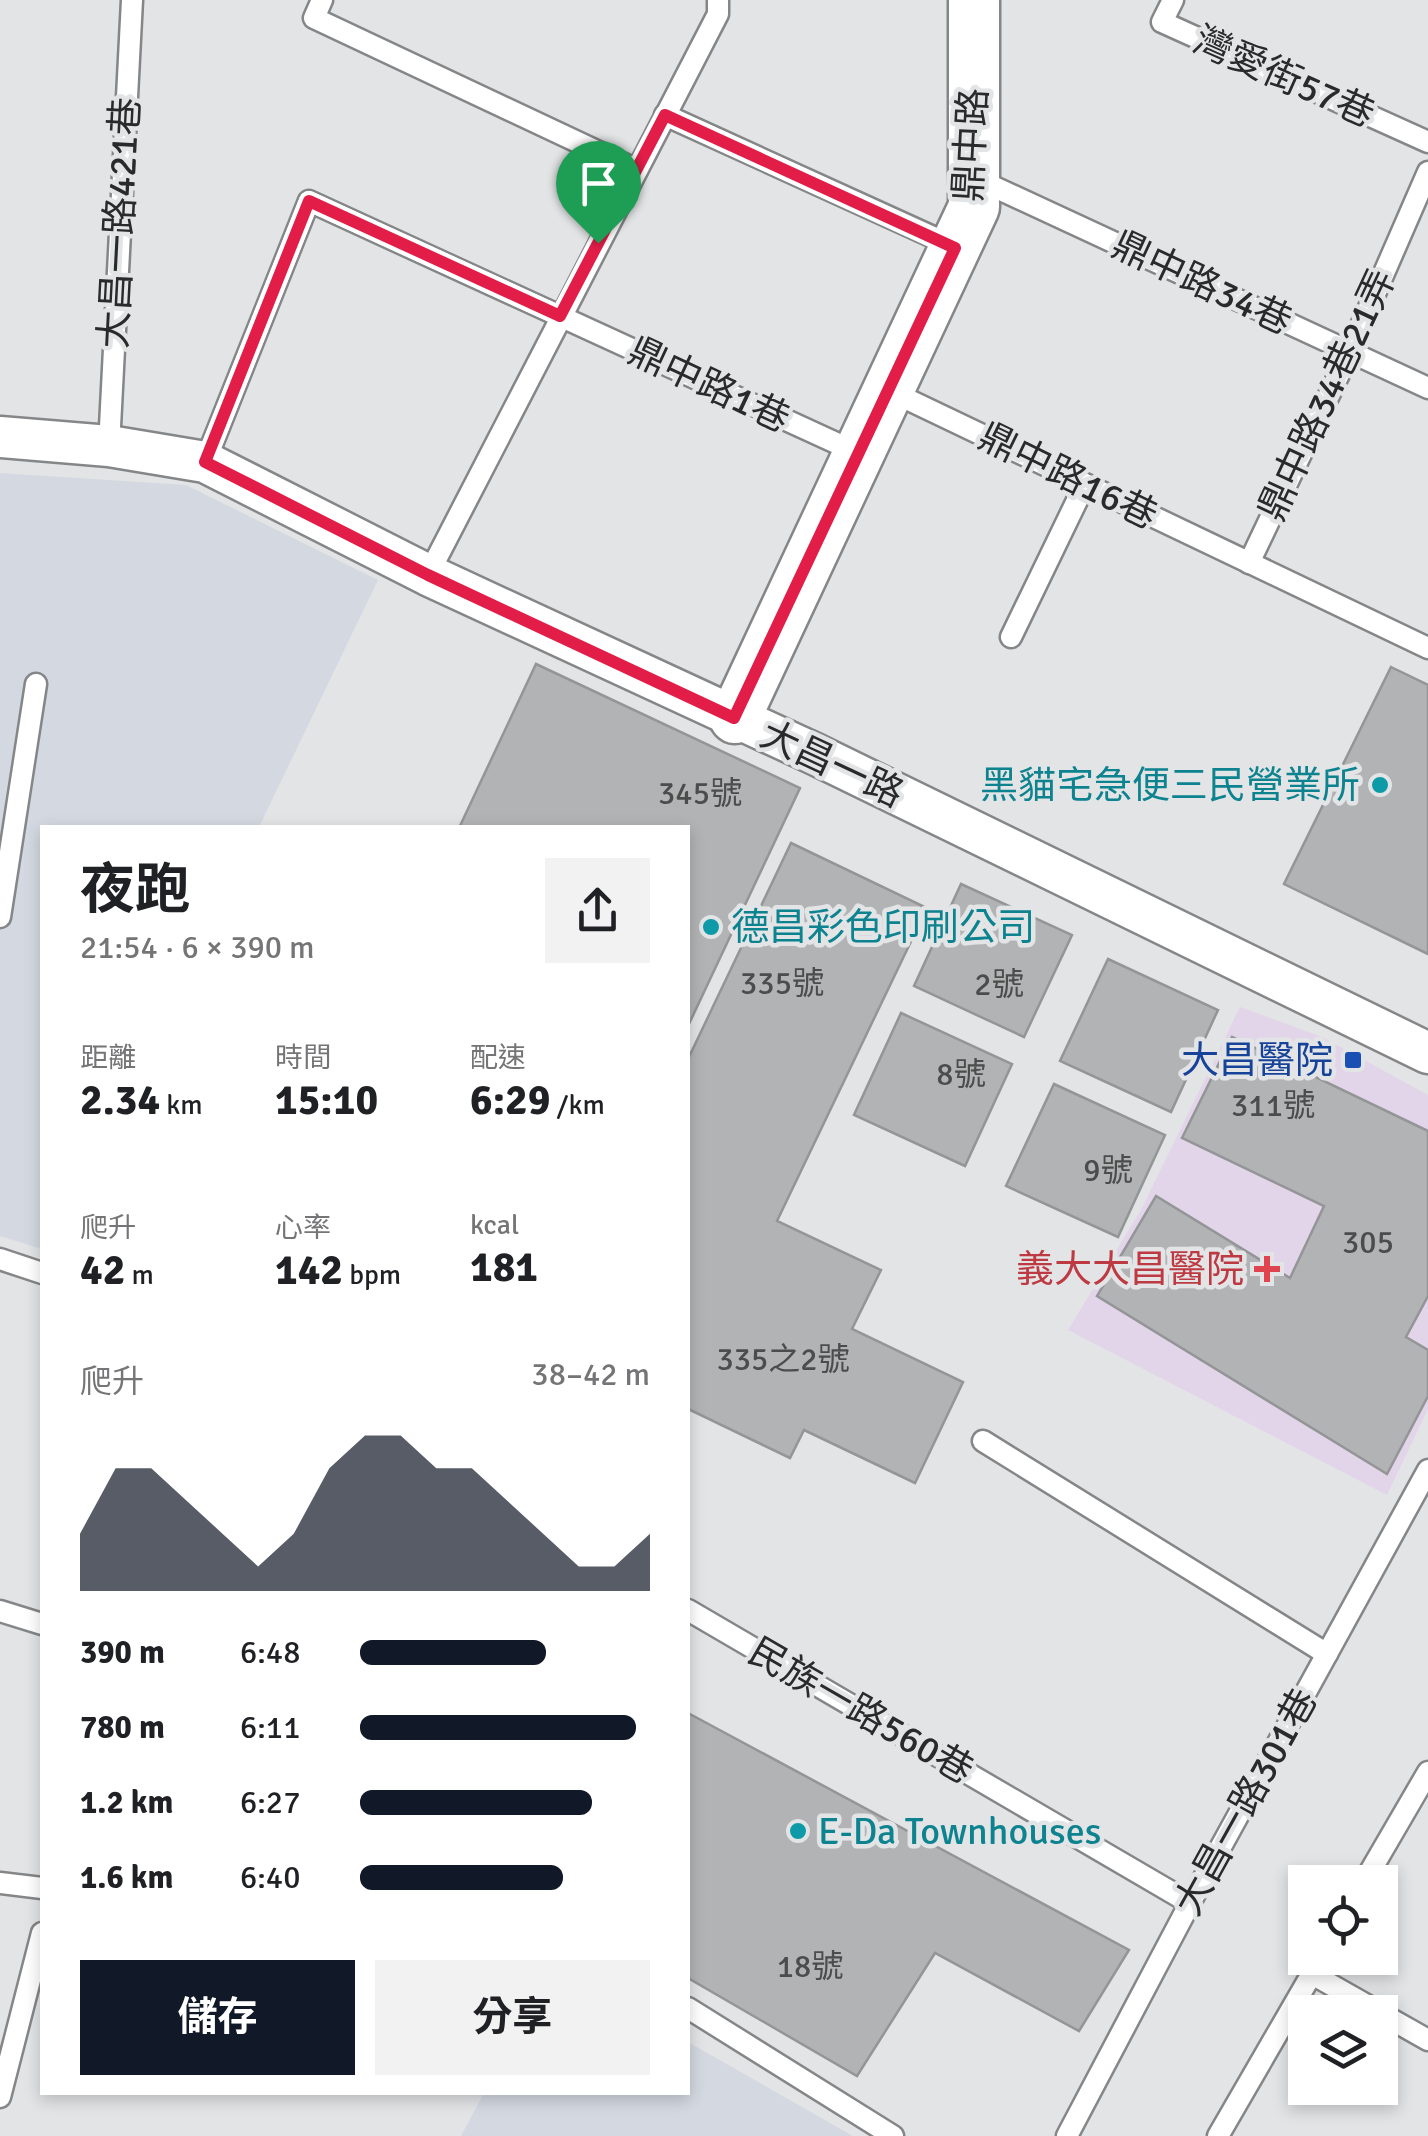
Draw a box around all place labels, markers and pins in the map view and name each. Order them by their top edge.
pin [556,141,641,244]
place label: 黑貓宅急便三民營業所 [980,762,1360,809]
marker: 黑貓宅急便三民營業所 [1369,774,1391,796]
place label: 德昌彩色印刷公司 [731,904,1035,951]
marker: 德昌彩色印刷公司 [700,916,722,938]
place label: 大昌醫院 [1181,1037,1333,1084]
marker: 大昌醫院 [1342,1049,1364,1071]
place label: 義大大昌醫院 [1016,1246,1244,1293]
marker: 義大大昌醫院 [1254,1256,1280,1282]
place label: E-Da Townhouses [818,1808,1101,1855]
marker: E-Da Townhouses [787,1820,809,1842]

